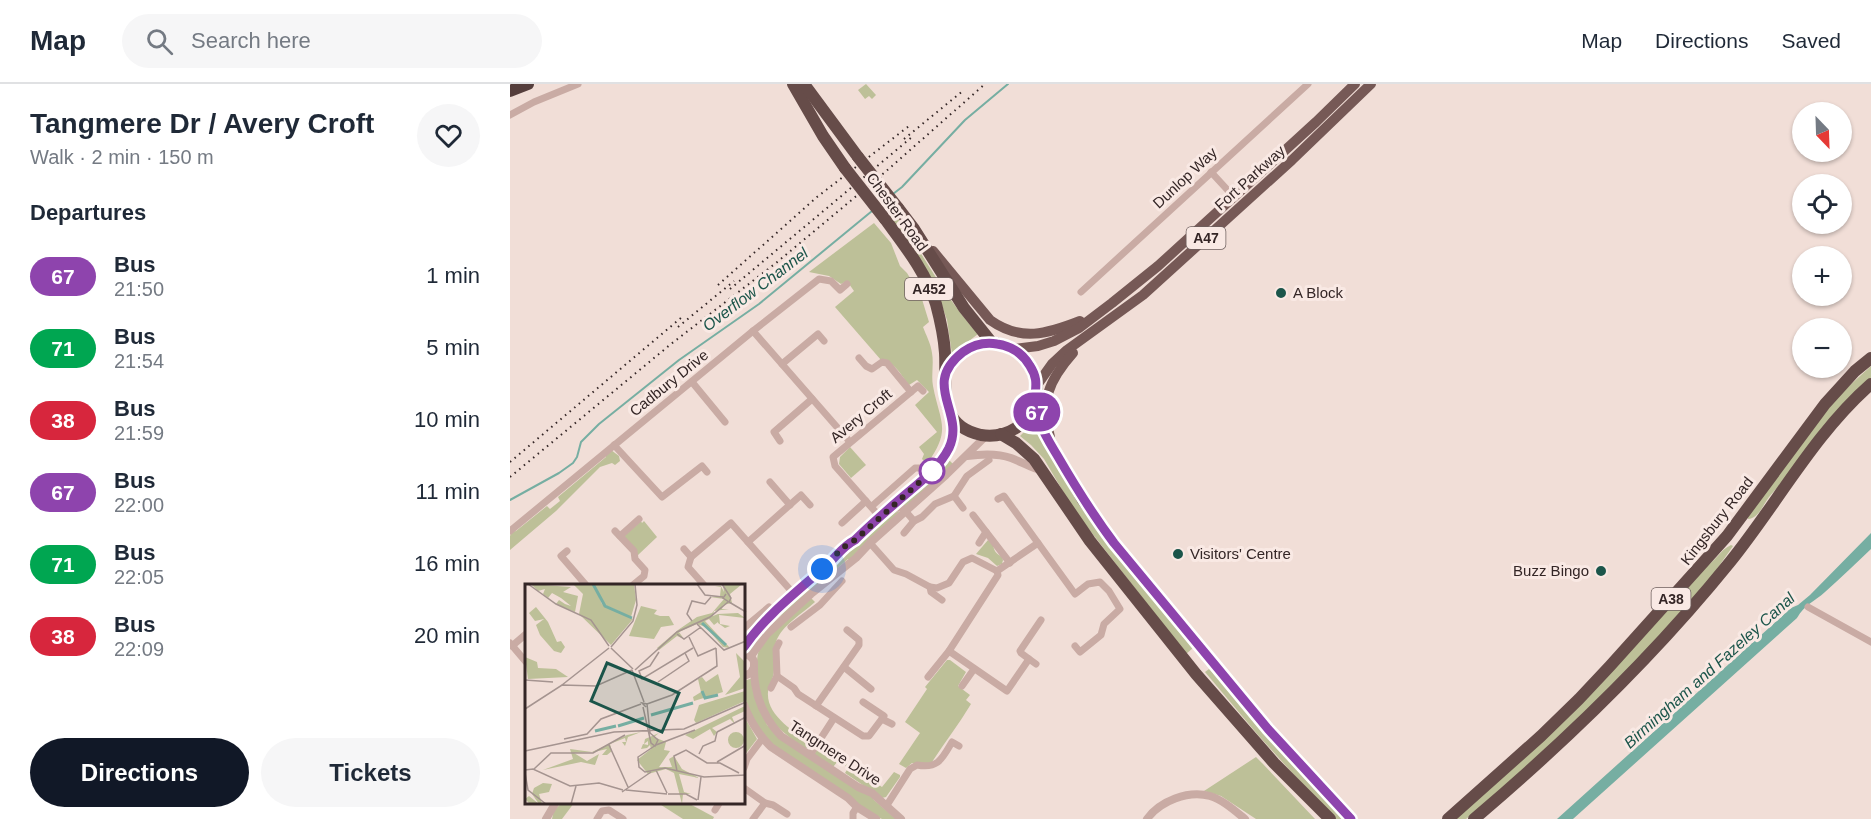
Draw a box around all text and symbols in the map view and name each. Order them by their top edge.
search box [122,14,542,68]
text: Map [30,25,86,56]
icon: search [143,25,176,58]
text: Search here [191,28,311,53]
text: Map [1581,29,1622,52]
text: Directions [1655,29,1748,52]
text: Saved [1781,29,1841,52]
north arrow [1792,102,1852,162]
map controls [1792,102,1852,378]
button: heart [417,104,480,167]
text: Tangmere Dr / Avery Croft [30,108,374,139]
street label: Fort Parkway [1211,141,1289,214]
street label: Dunlop Way [1149,143,1220,212]
text: Walk · 2 min · 150 m [30,146,214,168]
street label: Chester Road [863,169,931,254]
button: locate [1792,174,1852,234]
text: Departures [30,200,146,225]
road number: A47 [1186,227,1226,249]
water label: Overflow Channel [699,244,812,334]
button: + [1792,246,1852,306]
text: Bus [114,252,156,277]
text: 1 min [426,263,480,288]
text: 67 [51,265,75,288]
text: 21:50 [114,278,164,300]
road number: A452 [905,278,953,300]
place label: A Block [1293,284,1344,301]
marker: A Block [1274,286,1288,300]
button: − [1792,318,1852,378]
text: Bus [114,324,156,349]
text: 5 min [426,335,480,360]
text: 71 [51,337,75,360]
street label: Cadbury Drive [626,346,711,419]
text: 21:54 [114,350,164,372]
street label: Avery Croft [827,385,895,446]
line badge: 67 [1010,392,1064,432]
text: Bus [114,396,156,421]
text: 67 [1025,401,1049,424]
text: 10 min [414,407,480,432]
text: 38 [51,409,75,432]
text: 21:59 [114,422,164,444]
unlabelled marker [919,458,945,484]
text: Bus [114,468,156,493]
street label: Kingsbury Road [1677,473,1756,568]
text: 11 min [416,479,480,504]
text: 67 [51,481,75,504]
text: 22:00 [114,494,164,516]
text: Bus [114,540,156,565]
place label: Visitors' Centre [1190,545,1291,562]
marker: Visitors' Centre [1171,547,1185,561]
text: 16 min [414,551,480,576]
text: 71 [51,553,75,576]
your location [807,554,837,584]
place label: Buzz Bingo [1513,562,1589,579]
marker: Buzz Bingo [1594,564,1608,578]
text: 22:05 [114,566,164,588]
inset map [525,584,746,804]
road number: A38 [1652,588,1690,610]
water label: Birmingham and Fazeley Canal [1621,589,1798,751]
text: Bus [114,612,156,637]
text: 20 min [414,623,480,648]
text: 38 [51,625,75,648]
text: 22:09 [114,638,164,660]
street label: Tangmere Drive [786,717,884,789]
button: Directions [30,738,249,807]
button: Tickets [261,738,480,807]

